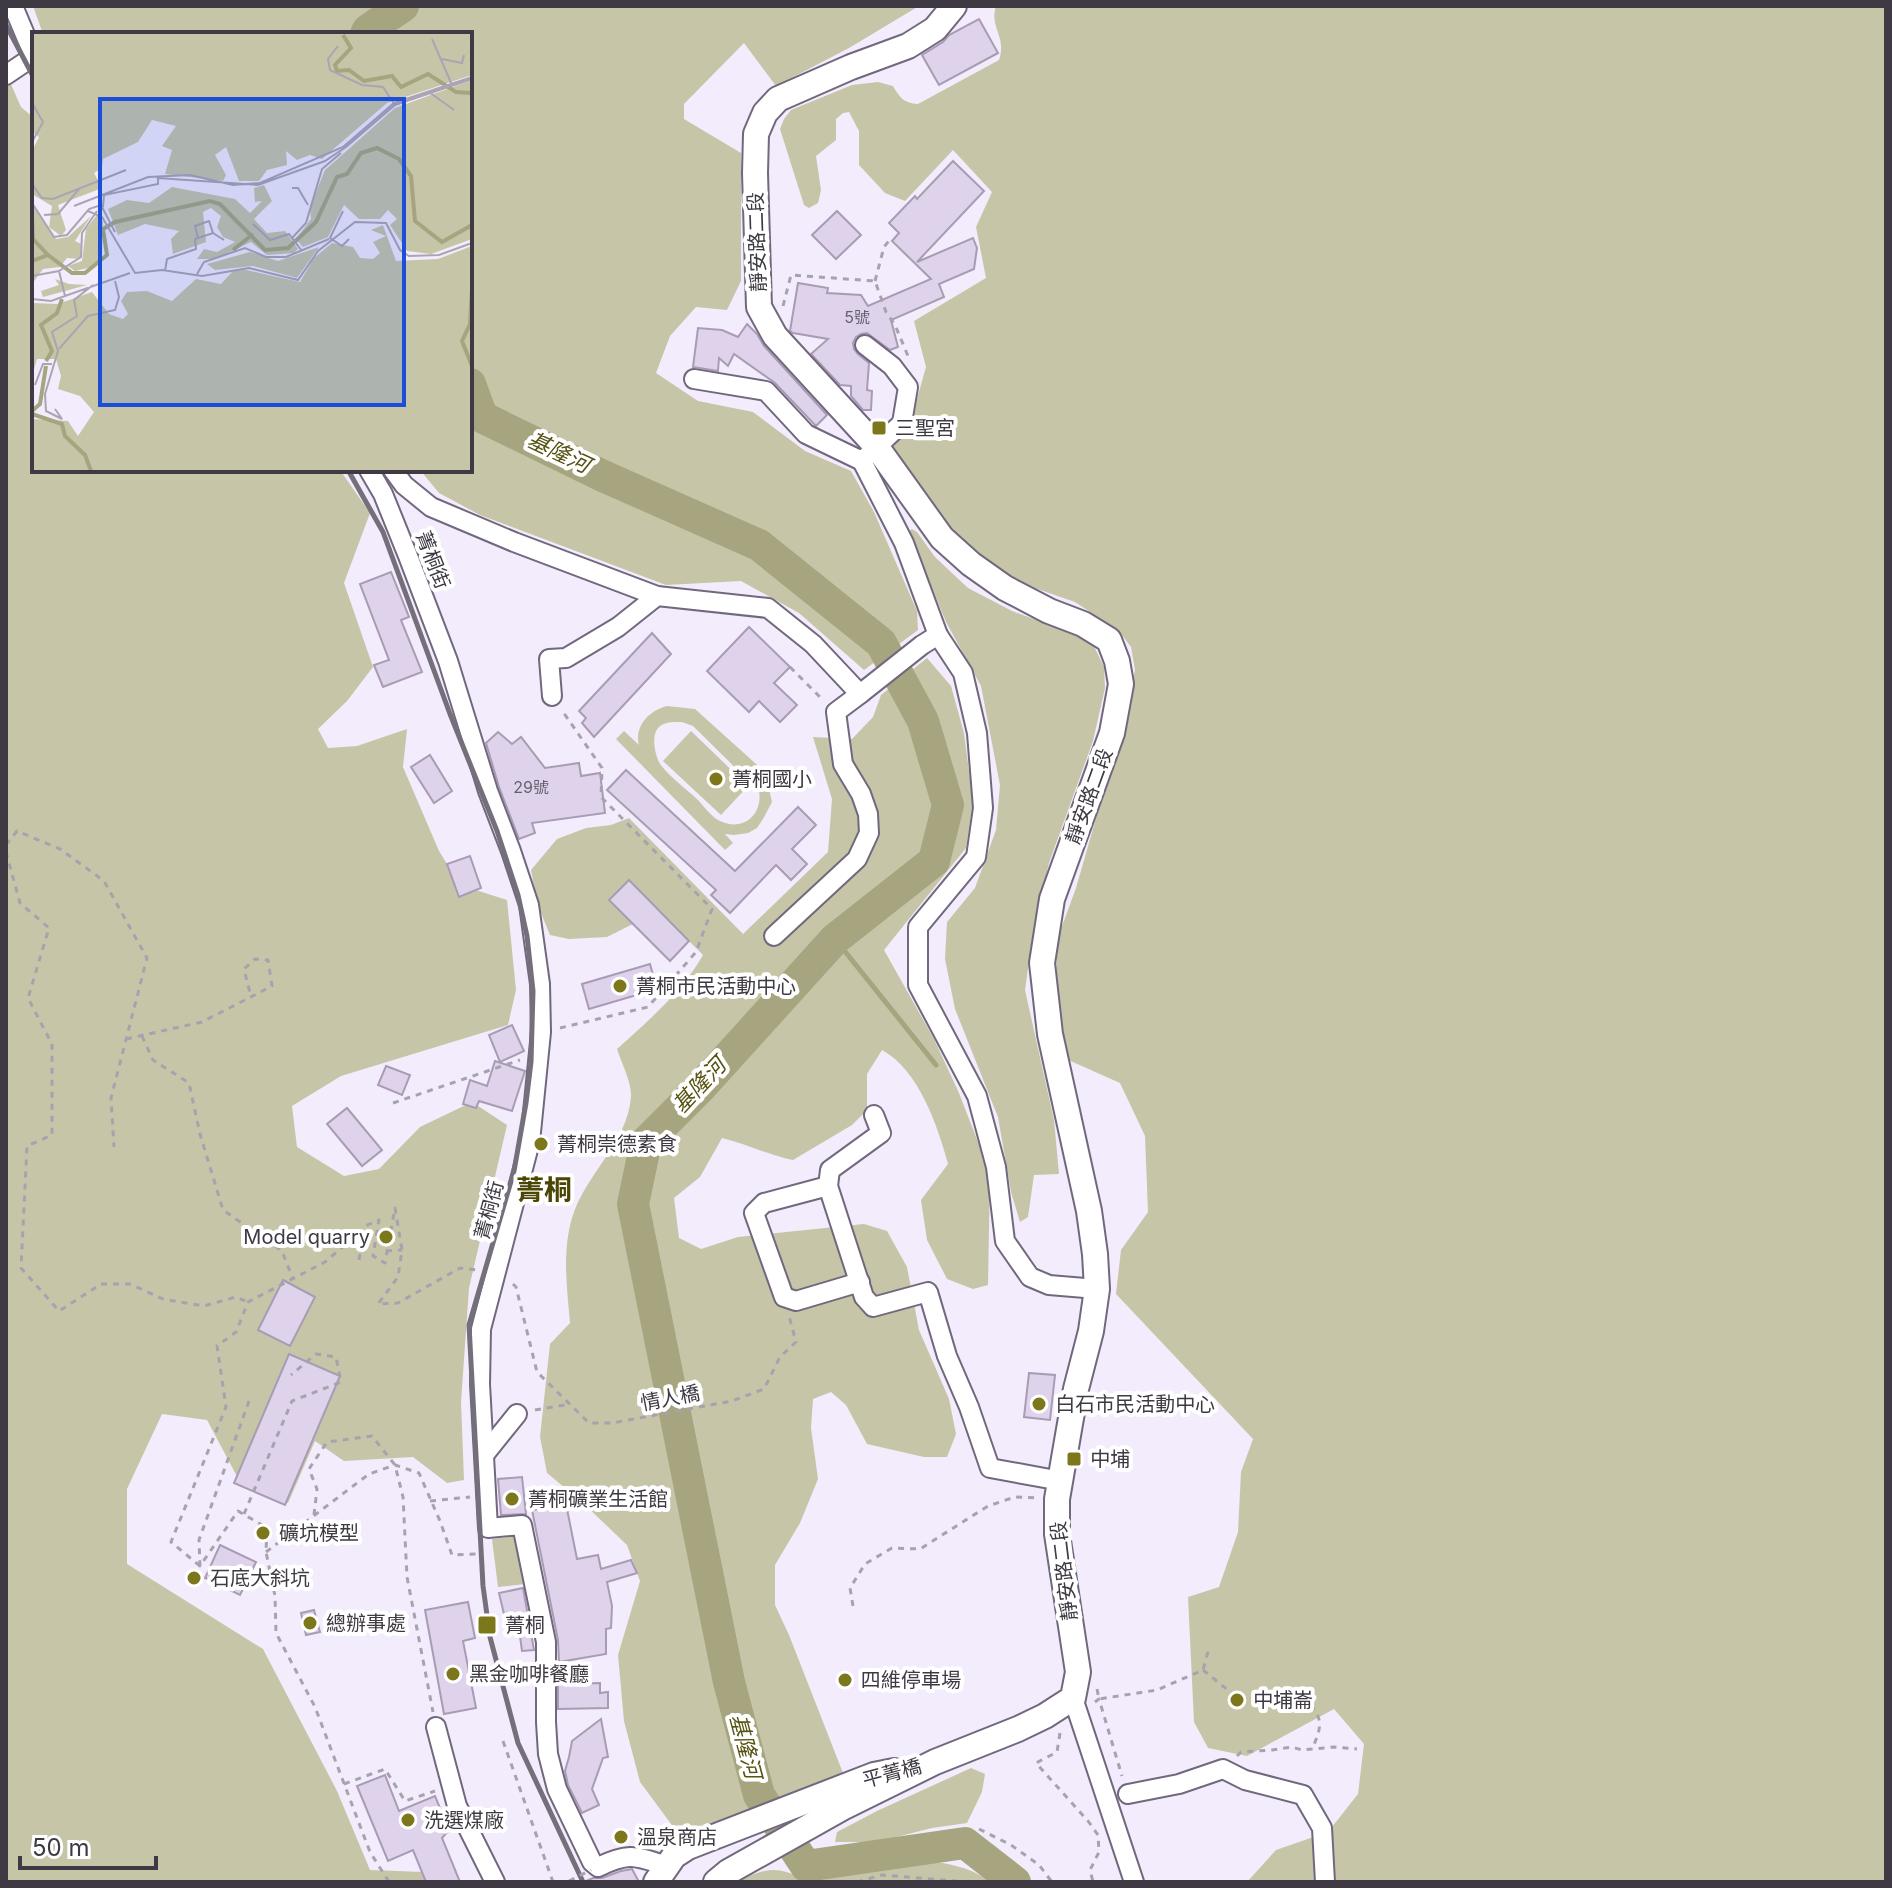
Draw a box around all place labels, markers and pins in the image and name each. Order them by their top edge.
place label: 三聖宮 [895,416,955,440]
marker: 三聖宮 [870,419,888,437]
place label: 菁桐國小 [732,767,812,791]
marker: 菁桐國小 [707,770,725,788]
place label: 菁桐市民活動中心 [636,974,796,998]
marker: 菁桐市民活動中心 [611,977,629,995]
place label: 菁桐崇德素食 [557,1132,677,1156]
marker: 菁桐崇德素食 [532,1135,550,1153]
place label: Model quarry [243,1225,370,1249]
marker: Model quarry [377,1228,395,1246]
place label: 白石市民活動中心 [1055,1392,1215,1416]
marker: 白石市民活動中心 [1030,1395,1048,1413]
place label: 中埔 [1090,1447,1130,1471]
marker: 中埔 [1065,1450,1083,1468]
place label: 菁桐礦業生活館 [528,1487,668,1511]
marker: 菁桐礦業生活館 [503,1490,521,1508]
place label: 礦坑模型 [279,1521,359,1545]
marker: 礦坑模型 [254,1524,272,1542]
place label: 石底大斜坑 [210,1566,310,1590]
marker: 石底大斜坑 [185,1569,203,1587]
place label: 總辦事處 [326,1611,406,1635]
place label: 菁桐 [505,1613,545,1637]
marker: 總辦事處 [301,1614,319,1632]
marker: 菁桐 [476,1614,498,1636]
place label: 黑金咖啡餐廳 [469,1662,589,1686]
marker: 黑金咖啡餐廳 [444,1665,462,1683]
place label: 四維停車場 [861,1668,961,1692]
marker: 四維停車場 [836,1671,854,1689]
place label: 中埔崙 [1253,1688,1313,1712]
marker: 中埔崙 [1228,1691,1246,1709]
place label: 洗選煤廠 [424,1808,504,1832]
marker: 洗選煤廠 [399,1811,417,1829]
place label: 溫泉商店 [637,1825,717,1849]
marker: 溫泉商店 [612,1828,630,1846]

